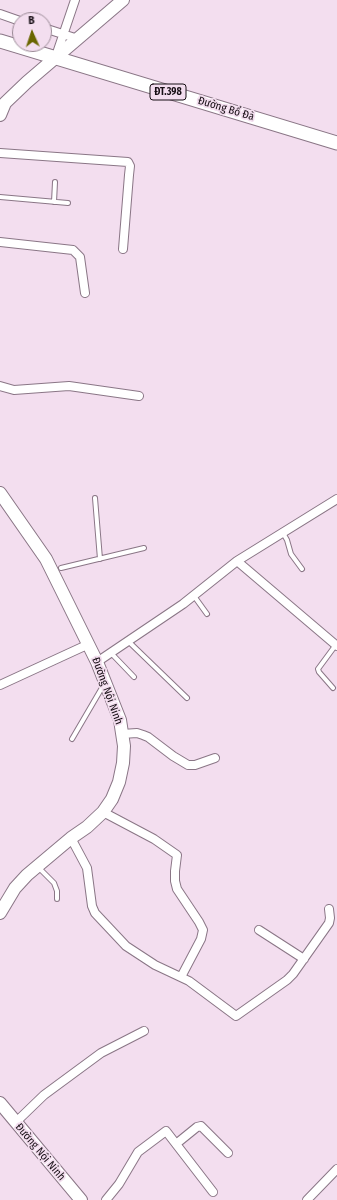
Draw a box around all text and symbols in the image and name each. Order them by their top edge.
north arrow [12,12,52,52]
text: B [28,14,35,27]
road number: ĐT.398 [150,84,186,100]
street label: Đường Bổ Đà [196,94,256,124]
street label: Đường Nội Ninh [89,656,125,726]
street label: Đường Nội Ninh [12,1121,68,1183]

